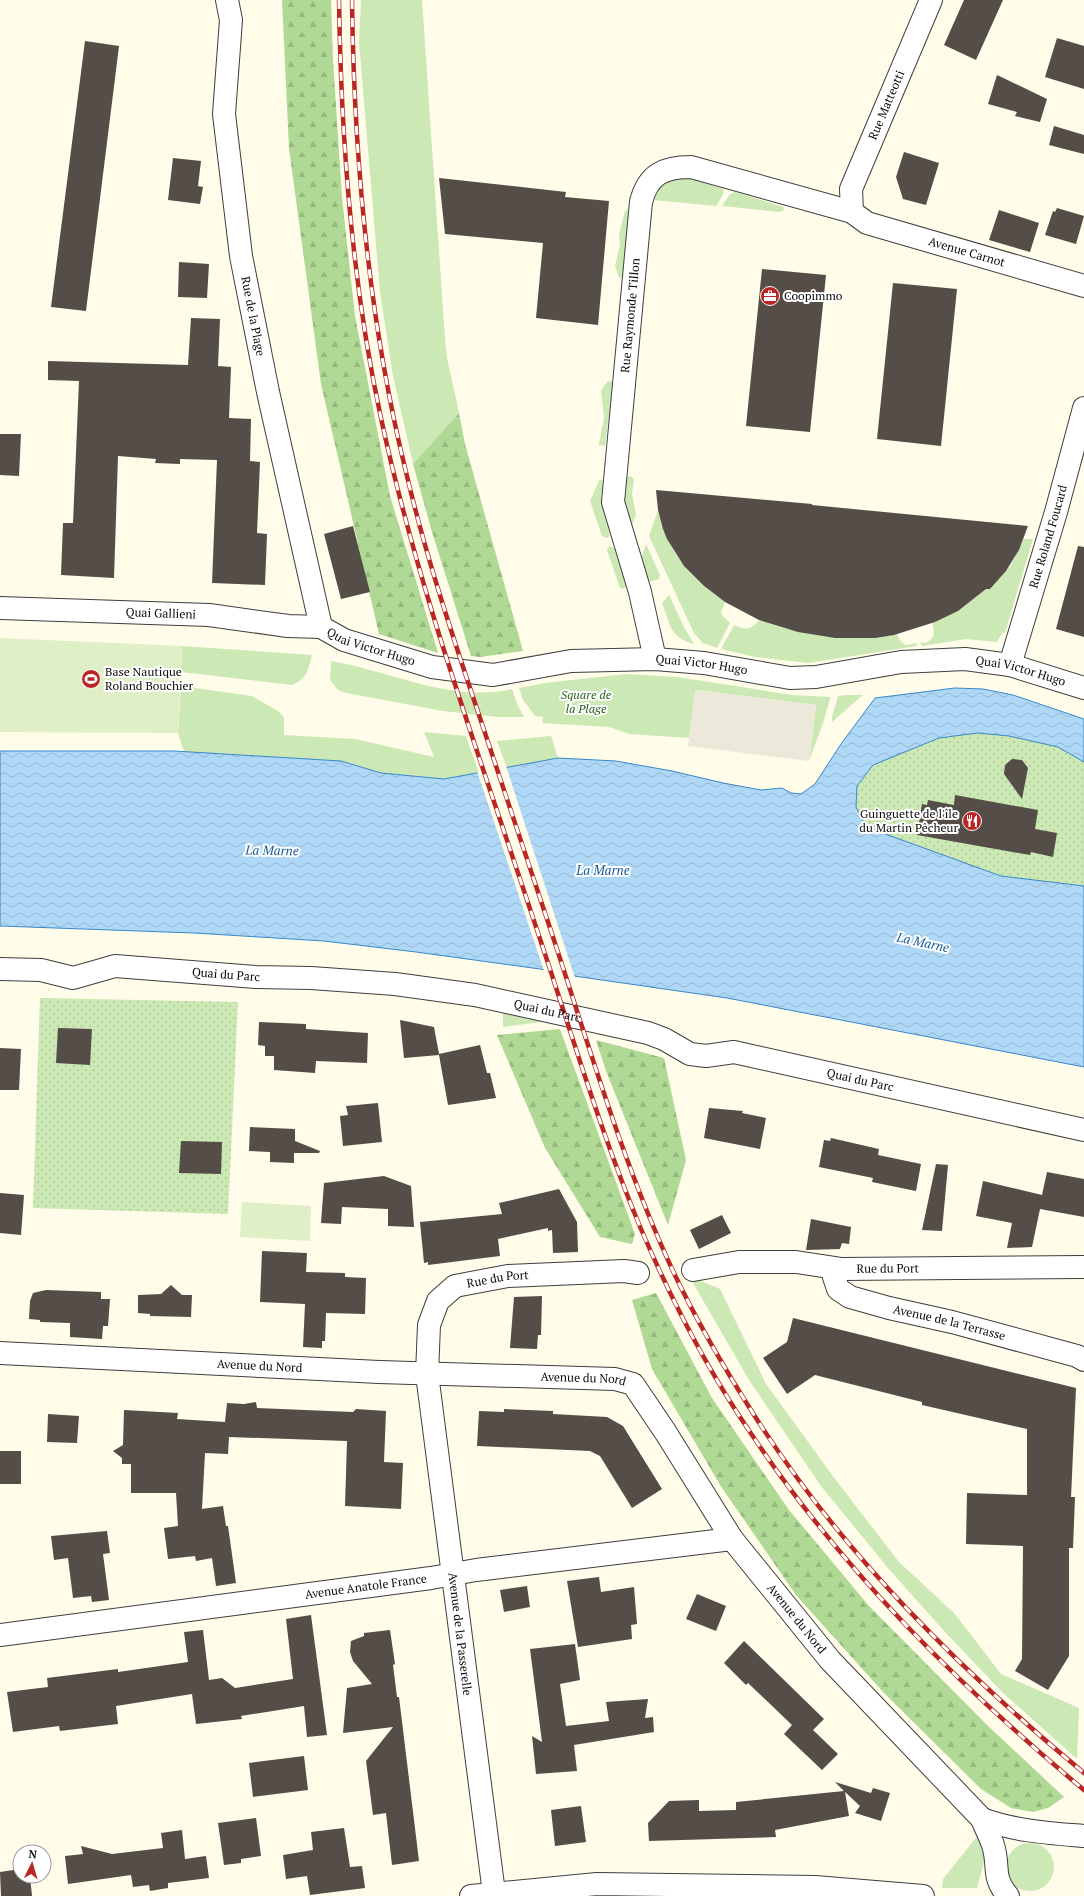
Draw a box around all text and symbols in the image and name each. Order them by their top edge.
street label: Rue Matteotti [865,68,907,142]
street label: Avenue Carnot [927,233,1007,270]
street label: Rue Raymonde Tillon [617,257,643,373]
street label: Rue de la Plage [238,275,269,357]
office icon: Coopimmo [759,285,781,307]
place label: Coopimmo [784,288,843,303]
street label: Rue Roland Foucard [1026,483,1070,590]
street label: Quai Gallieni [125,604,197,622]
street label: Quai Victor Hugo [324,624,417,669]
street label: Quai Victor Hugo [655,651,749,678]
street label: Quai Victor Hugo [975,652,1068,689]
place label: Base Nautique Roland Bouchier [105,664,194,693]
sports icon: Base Nautique Roland Bouchier [80,668,102,690]
park label: Square de la Plage [561,687,612,716]
place label: Guinguette de l'île du Martin Pêcheur [859,806,958,835]
restaurant icon: Guinguette de l'île du Martin Pêcheur [961,810,983,832]
water label: La Marne [244,841,299,859]
water label: La Marne [575,861,630,879]
water label: La Marne [894,927,951,956]
street label: Quai du Parc [191,964,261,984]
street label: Quai du Parc [512,996,583,1025]
street label: Quai du Parc [825,1065,896,1094]
street label: Rue du Port [856,1260,920,1276]
street label: Rue du Port [465,1267,529,1291]
street label: Avenue de la Terrasse [892,1301,1007,1343]
street label: Avenue du Nord [217,1356,303,1375]
street label: Avenue du Nord [541,1369,628,1389]
street label: Avenue Anatole France [304,1571,428,1602]
street label: Avenue de la Passerelle [446,1572,475,1696]
street label: Avenue du Nord [764,1581,830,1657]
north arrow [12,1844,52,1884]
text: N [28,1847,38,1861]

